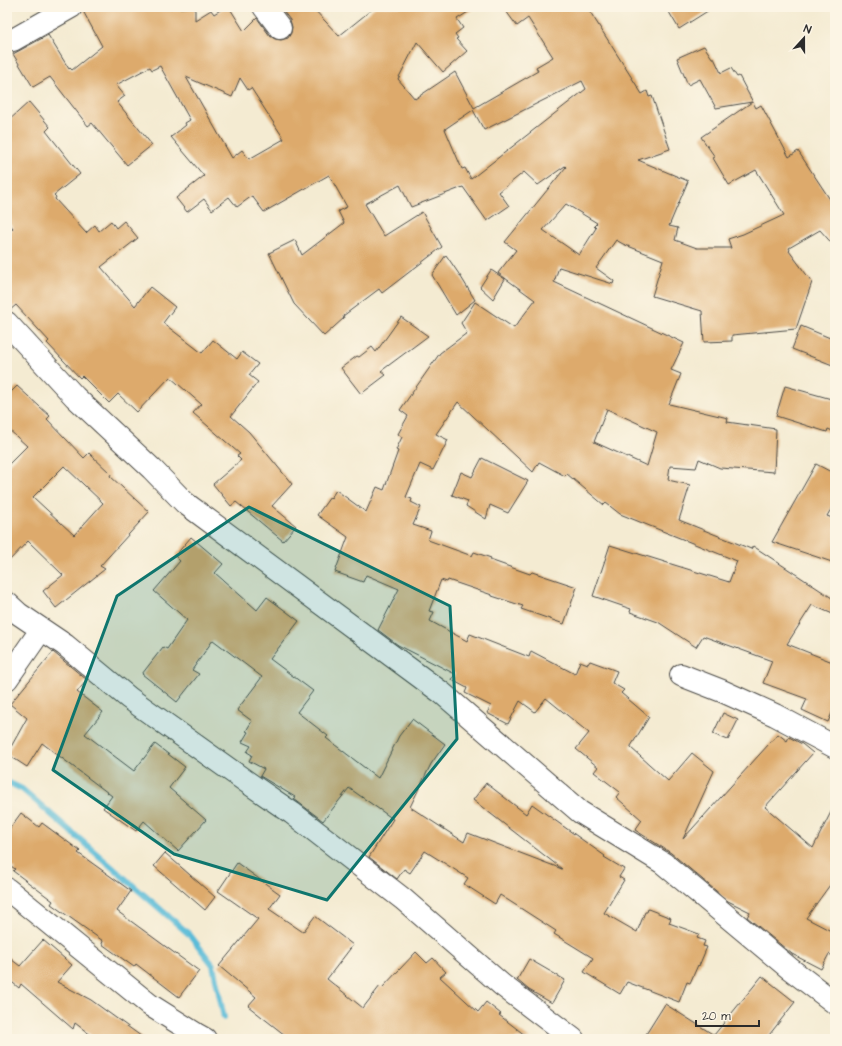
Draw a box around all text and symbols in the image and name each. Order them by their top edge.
north arrow [784,18,824,58]
text: N [801,21,813,37]
scale bar [696,1002,759,1028]
text: 20 m [702,1008,731,1025]

